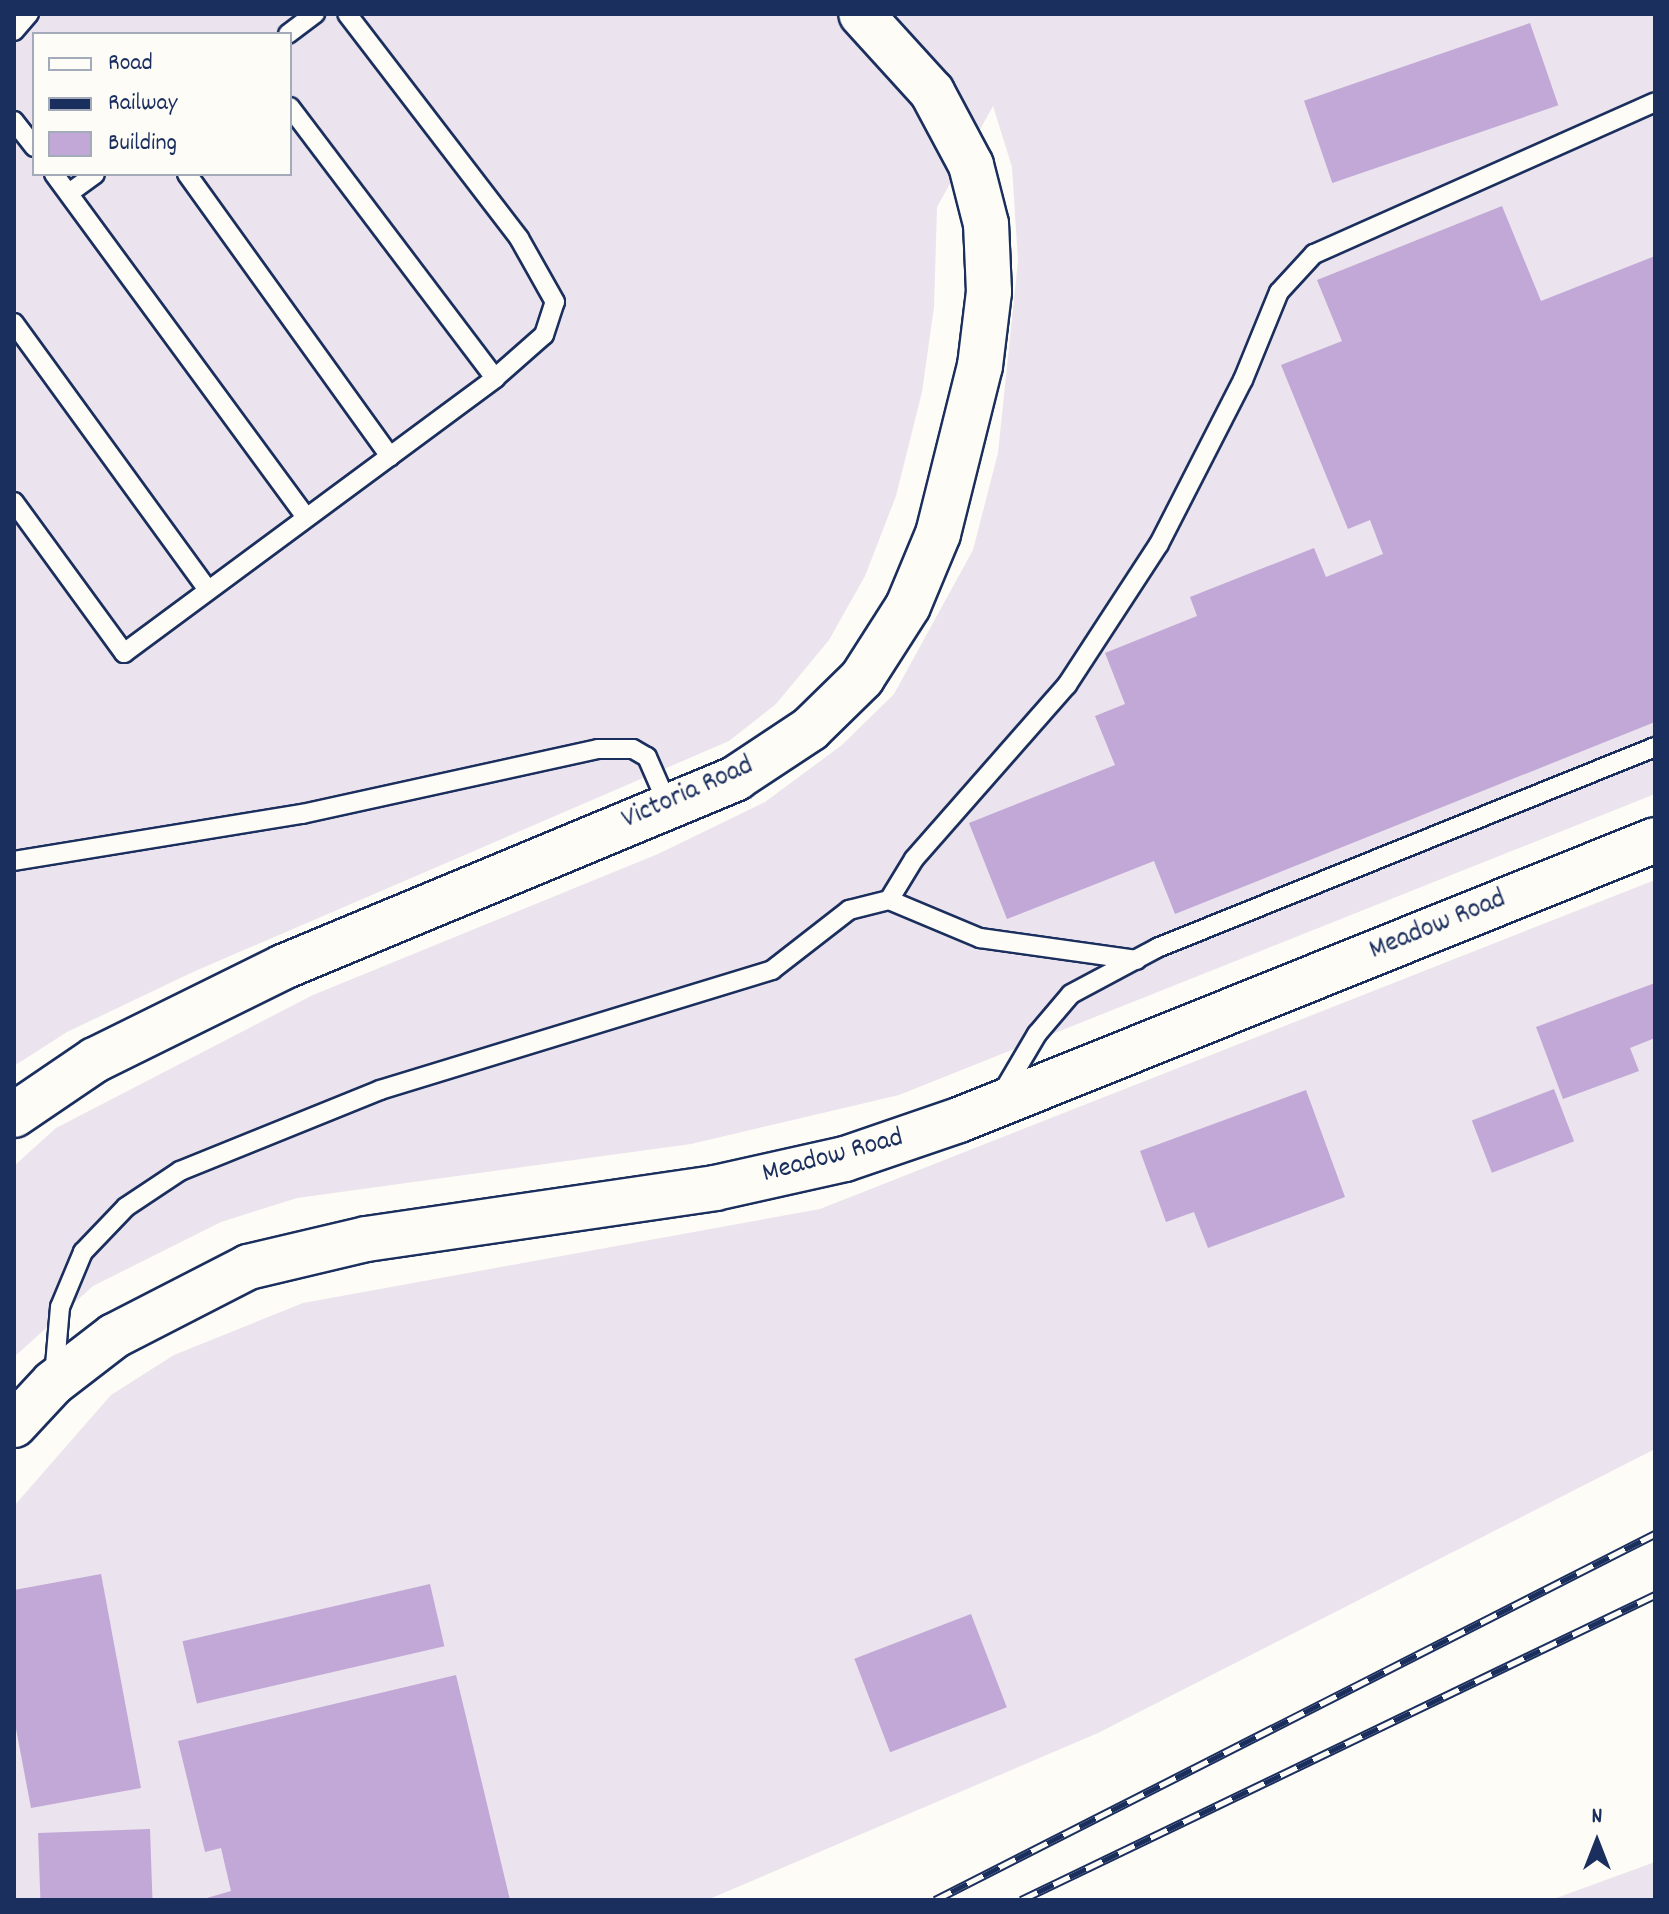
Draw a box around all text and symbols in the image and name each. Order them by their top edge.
legend [32,32,292,176]
text: Road [108,47,153,81]
text: Railway [108,87,177,121]
text: Building [108,127,177,161]
street label: Victoria Road [617,750,759,838]
street label: Meadow Road [1365,883,1511,969]
street label: Meadow Road [759,1122,907,1192]
north arrow [1557,1802,1637,1882]
text: N [1592,1802,1602,1833]

